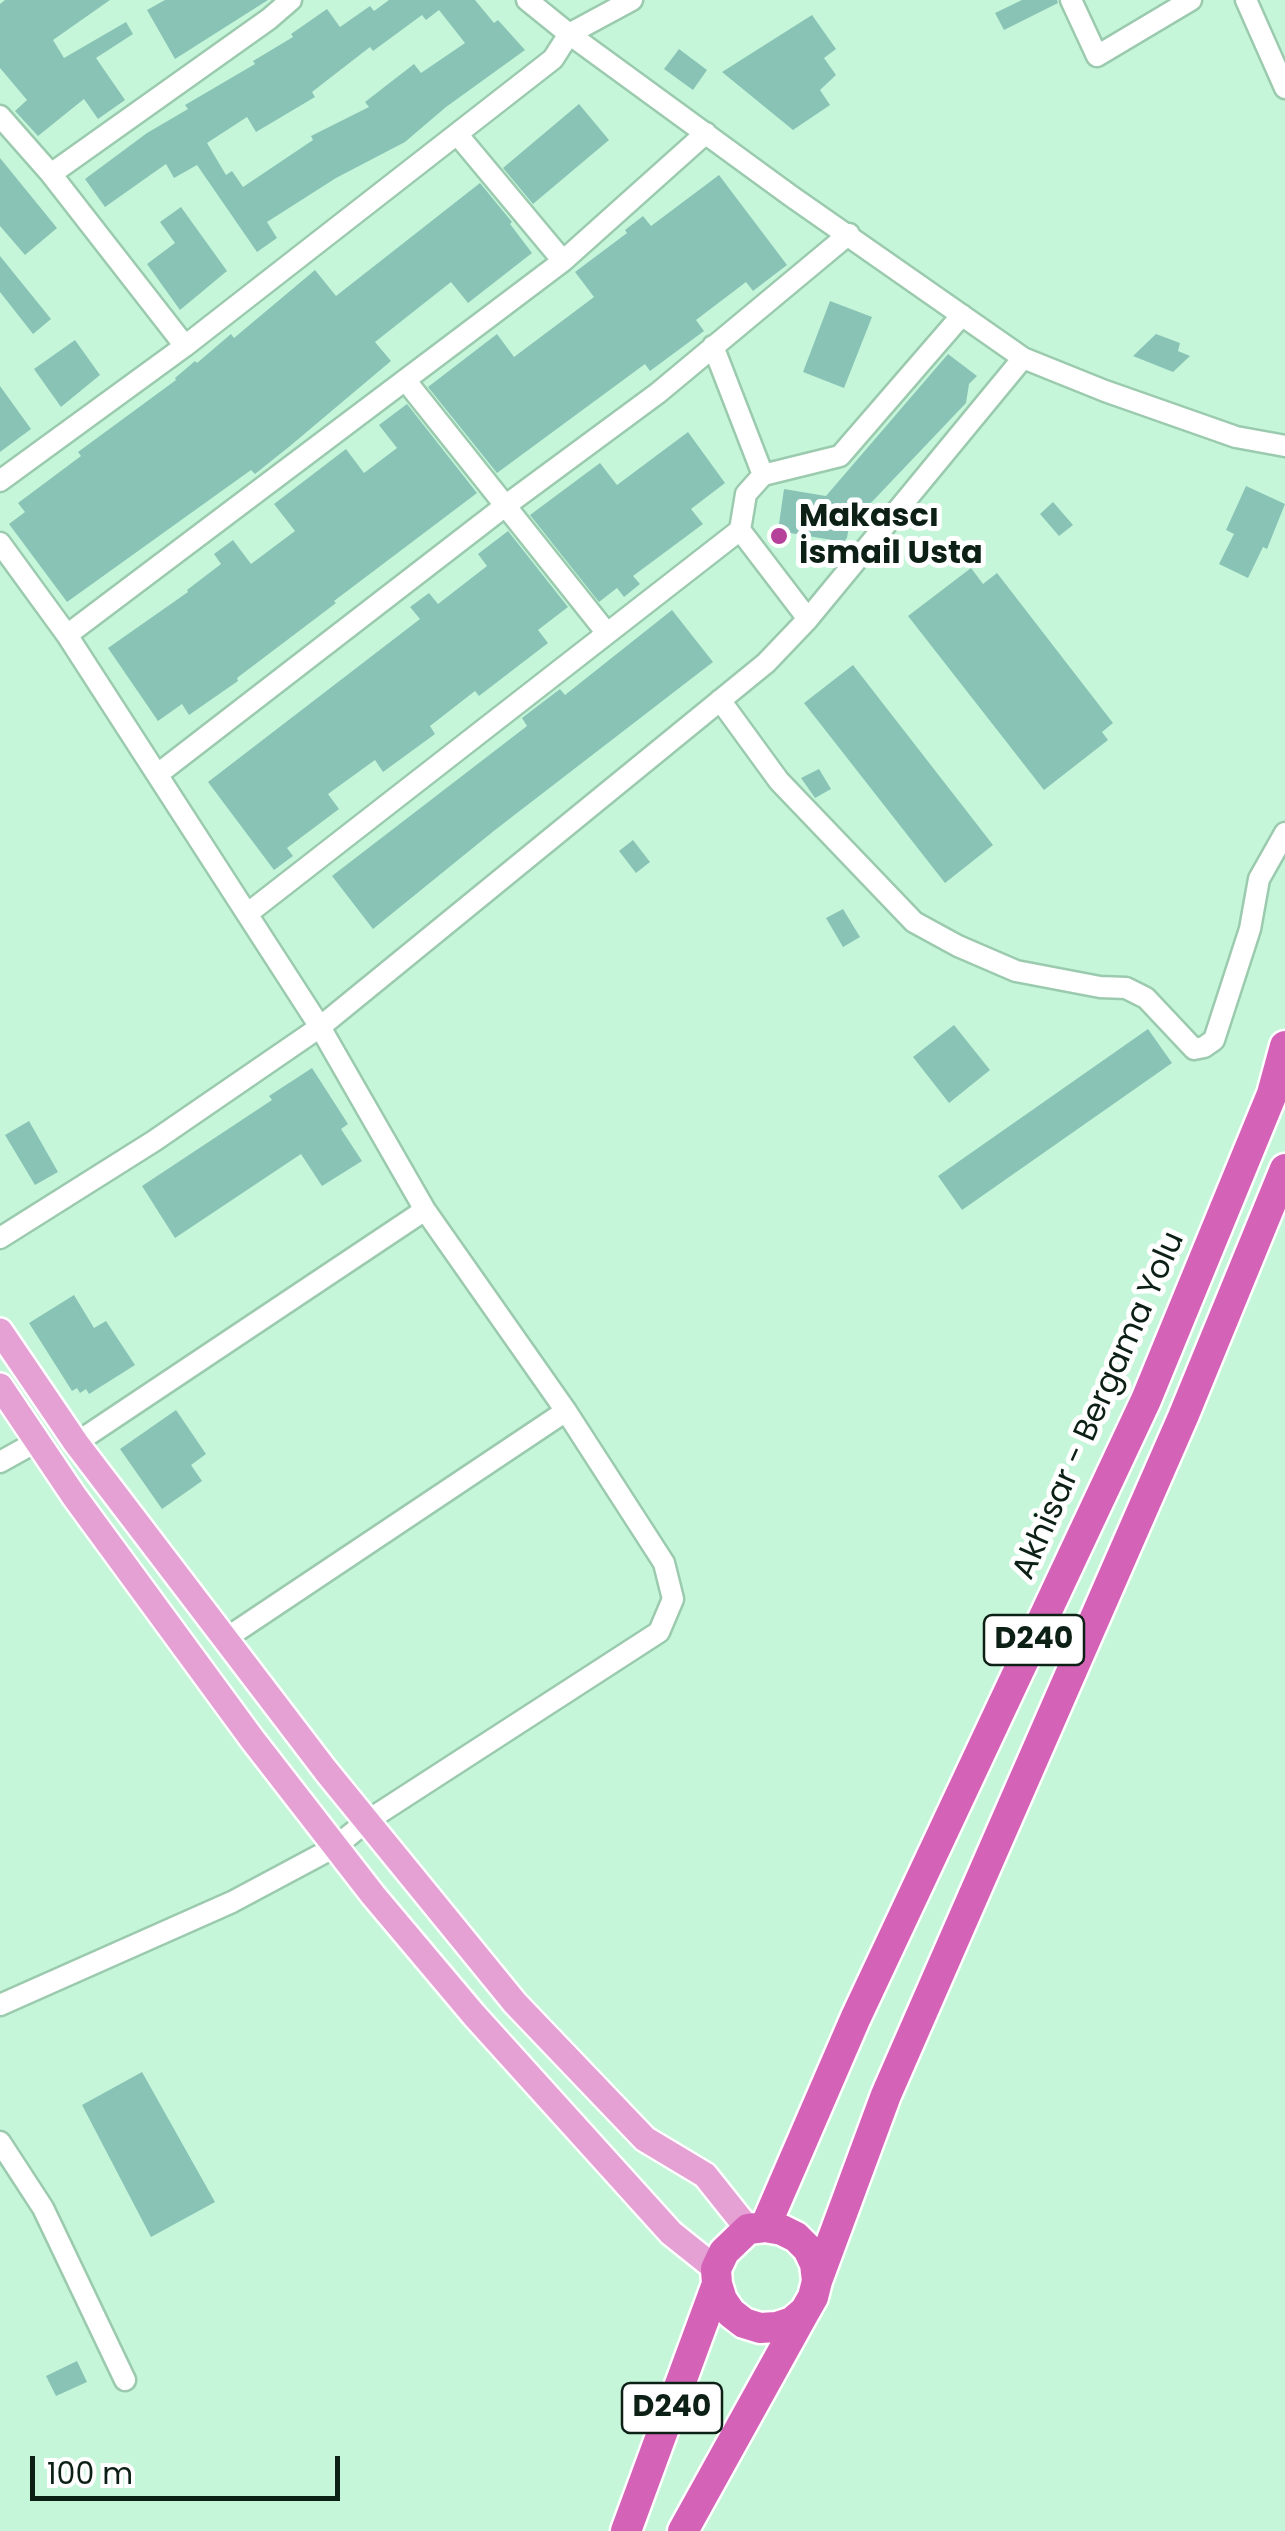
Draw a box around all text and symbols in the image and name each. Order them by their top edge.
place label: Makascı İsmail Usta [799,499,983,574]
marker: Makascı İsmail Usta [768,525,790,547]
street label: Akhisar - Bergama Yolu [1006,1226,1194,1586]
road number: D240 [984,1615,1084,1665]
road number: D240 [622,2383,722,2433]
scale bar [35,2436,345,2498]
text: 100 m [47,2452,133,2495]

